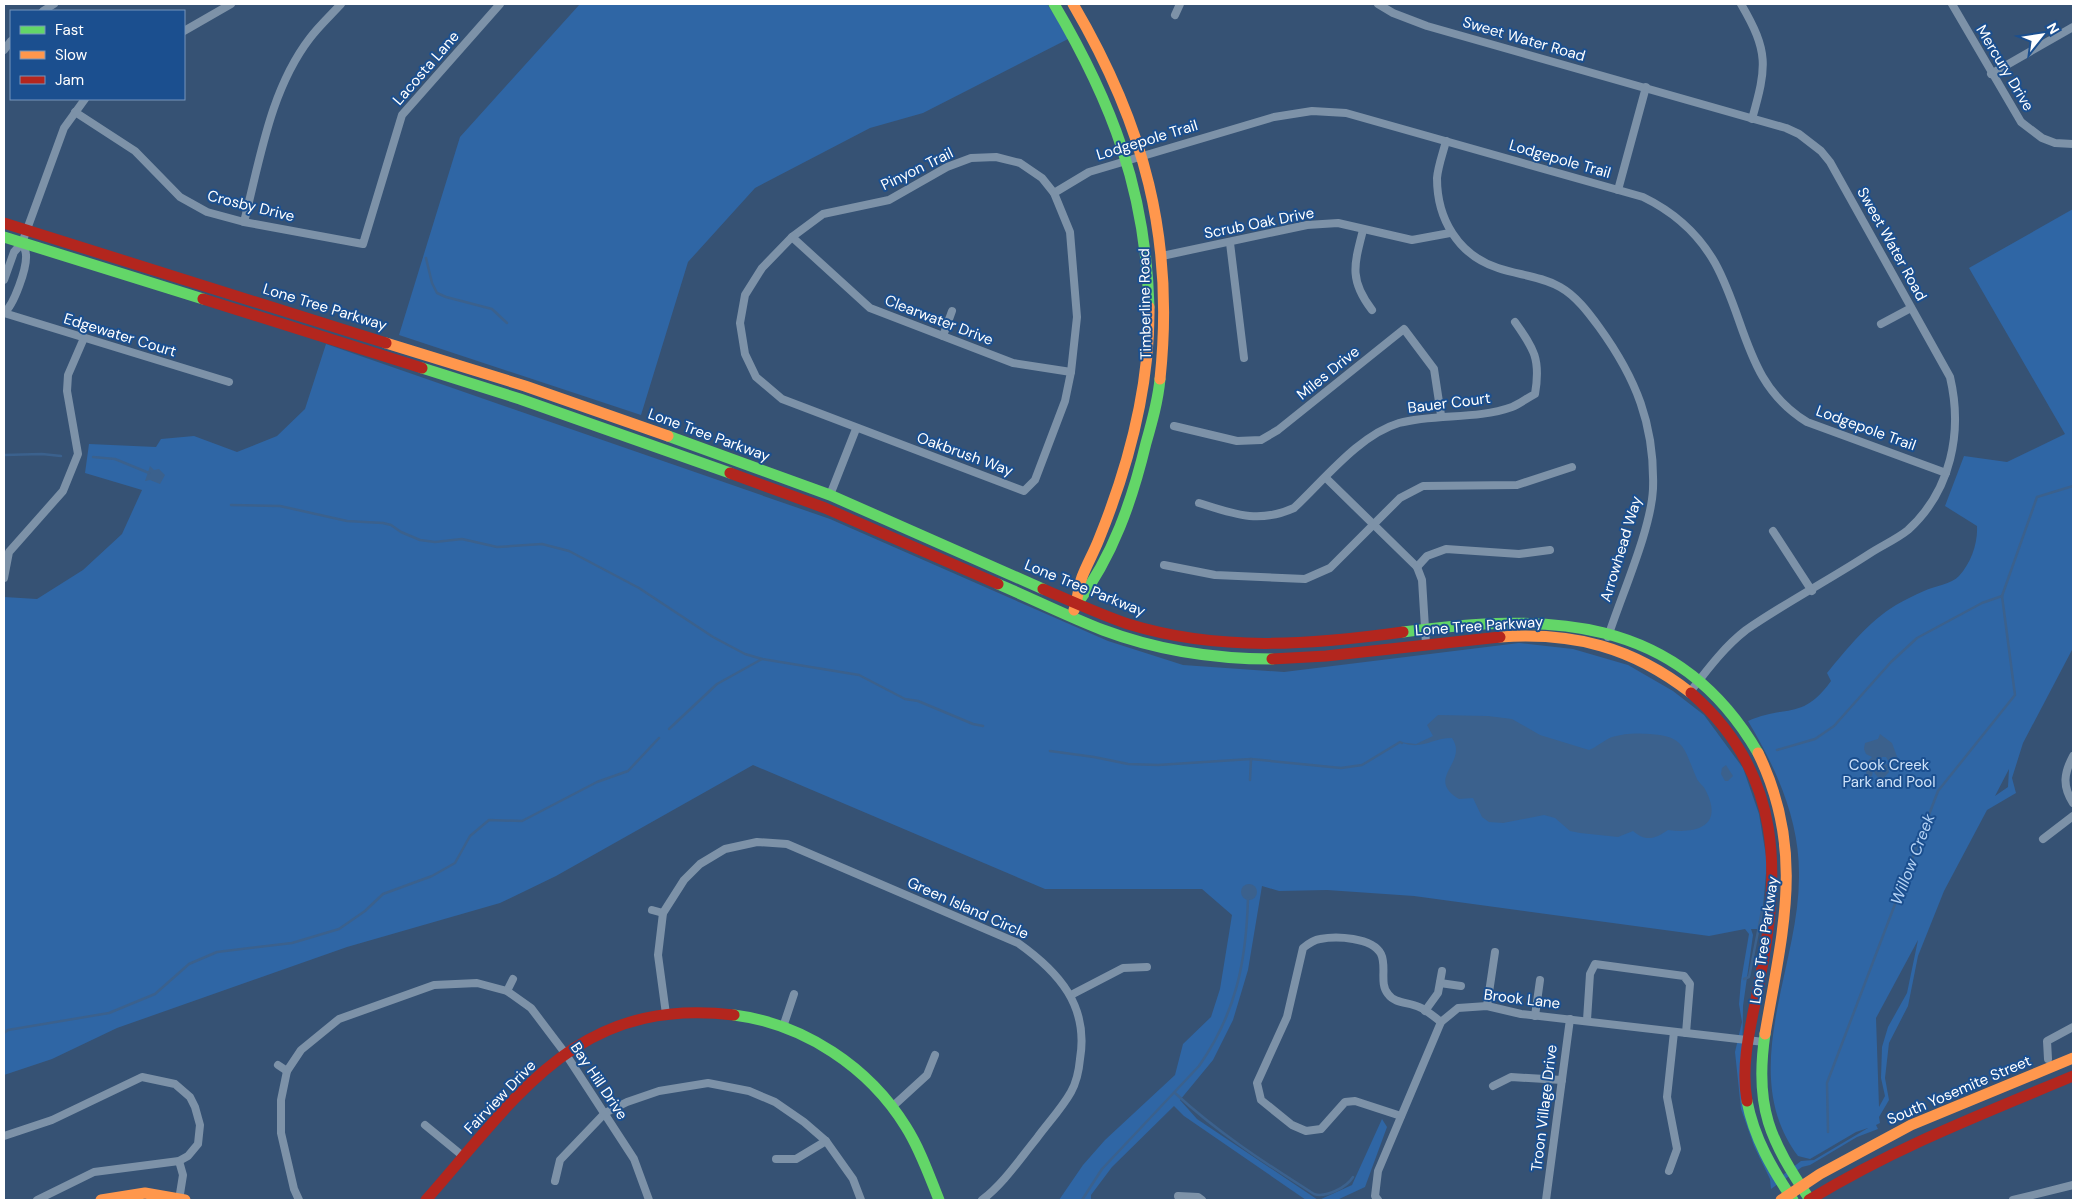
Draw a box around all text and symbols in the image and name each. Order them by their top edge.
legend [10,10,185,100]
north arrow [2017,10,2067,60]
street label: Sweet Water Road [1460,12,1588,66]
text: Fast [55,20,84,40]
text: N [2043,20,2064,37]
street label: Mercury Drive [1971,21,2039,115]
street label: Lacosta Lane [388,27,464,109]
text: Slow [55,45,88,65]
text: Jam [55,70,84,90]
street label: Lodgepole Trail [1094,115,1200,165]
street label: Lodgepole Trail [1507,135,1613,183]
street label: Pinyon Trail [878,143,956,195]
street label: Sweet Water Road [1852,184,1932,304]
street label: Crosby Drive [205,186,297,226]
street label: Scrub Oak Drive [1202,203,1316,243]
street label: Timberline Road [1134,248,1156,360]
street label: Lone Tree Parkway [261,279,390,336]
street label: Clearwater Drive [882,290,996,350]
street label: Edgewater Court [61,308,179,362]
street label: Miles Drive [1293,342,1363,404]
street label: Bauer Court [1406,388,1492,418]
street label: Lodgepole Trail [1813,401,1919,455]
street label: Lone Tree Parkway [645,404,773,467]
street label: Oakbrush Way [914,427,1017,481]
street label: Arrowhead Way [1595,493,1647,604]
street label: Lone Tree Parkway [1022,555,1149,622]
street label: Lone Tree Parkway [1414,611,1544,640]
park label: Cook Creek Park and Pool [1842,755,1936,792]
water label: Willow Creek [1885,810,1940,908]
street label: Green Island Circle [904,872,1032,944]
street label: Lone Tree Parkway [1745,874,1783,1005]
street label: Brook Lane [1483,984,1561,1014]
street label: Bay Hill Drive [566,1038,632,1124]
street label: Troon Village Drive [1526,1043,1562,1173]
street label: South Yosemite Street [1884,1051,2034,1129]
street label: Fairview Drive [460,1056,540,1138]

